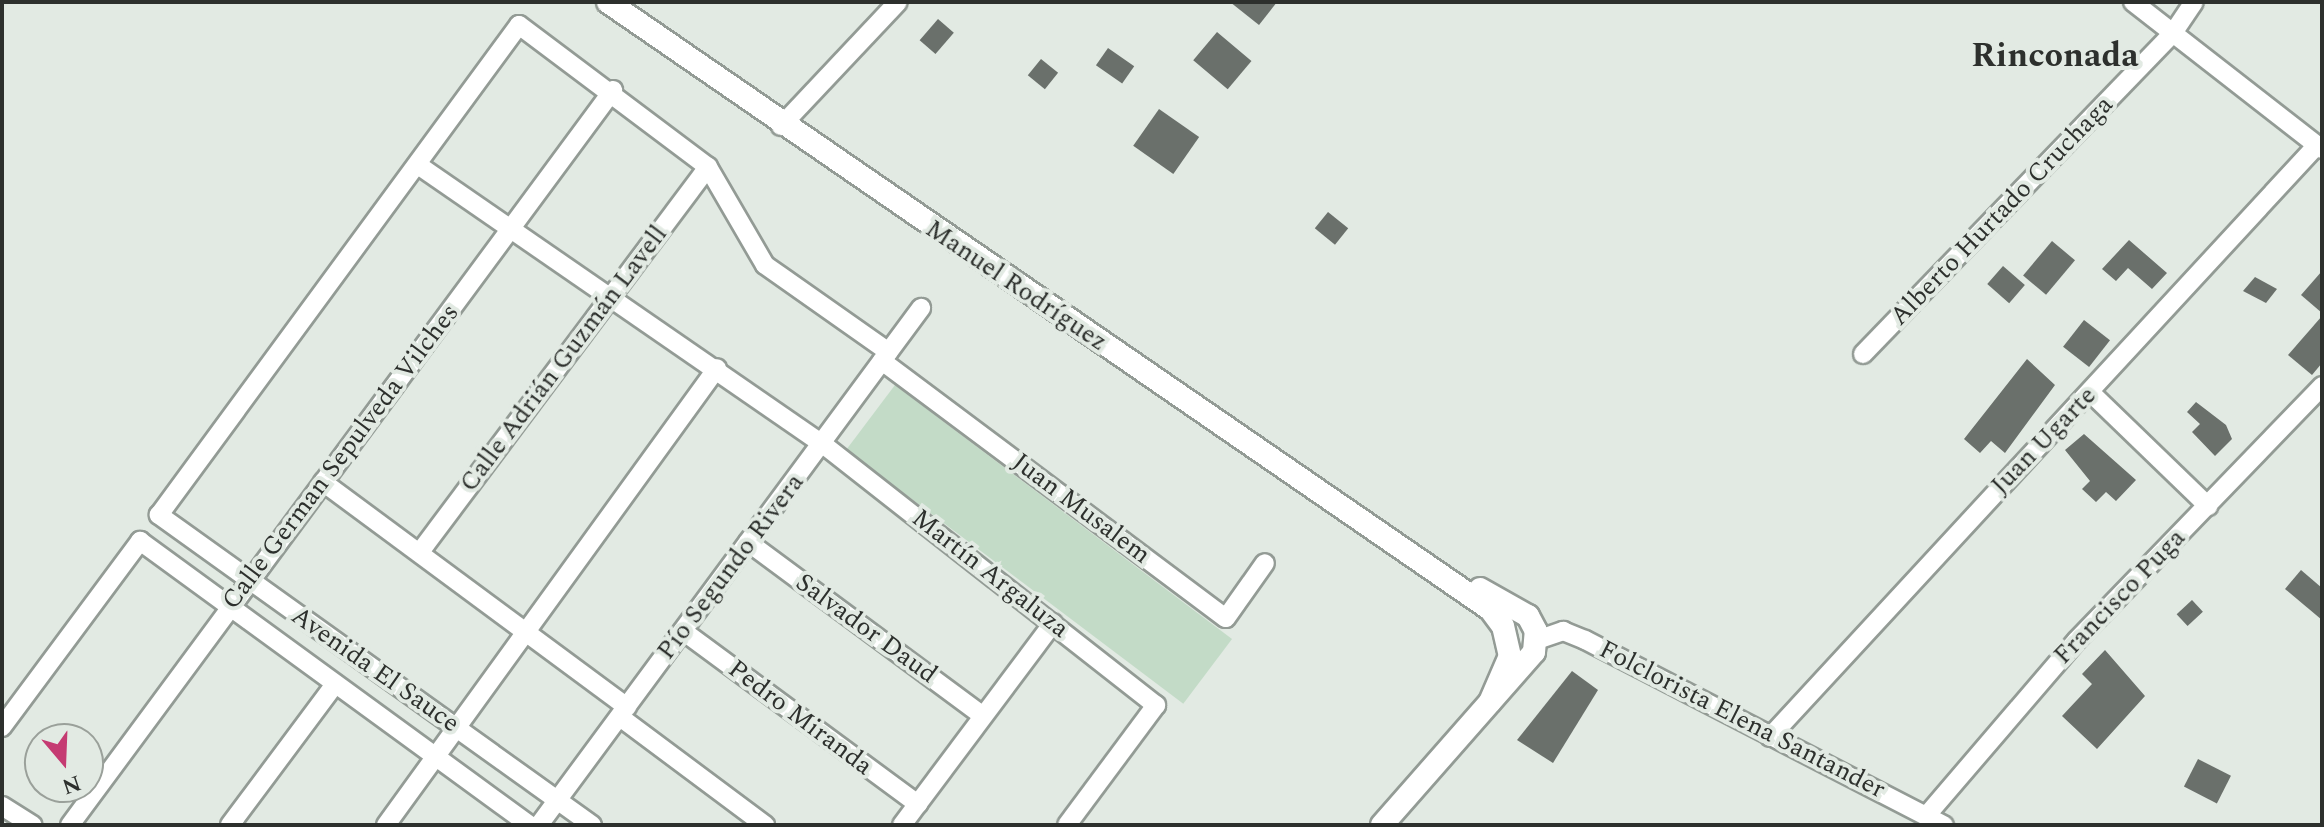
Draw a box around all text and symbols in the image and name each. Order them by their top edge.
district label: Rinconada [1971,37,2139,77]
street label: Alberto Hurtado Cruchaga [1884,90,2120,332]
street label: Manuel Rodríguez [919,214,1113,358]
street label: Calle Adrián Guzmán Lavell [454,220,674,498]
street label: Calle German Sepulveda Vilches [216,298,466,616]
street label: Juan Ugarte [1985,381,2103,501]
street label: Juan Musalem [1006,447,1156,571]
street label: Pío Segundo Rivera [651,468,811,666]
street label: Martín Argaluza [905,503,1075,645]
street label: Francisco Puga [2048,523,2192,671]
street label: Salvador Daud [789,567,943,691]
street label: Avenida El Sauce [285,600,465,740]
street label: Folclorista Elena Santander [1594,634,1890,806]
street label: Pedro Miranda [722,654,878,782]
north arrow [24,723,104,803]
text: N [57,766,85,803]

